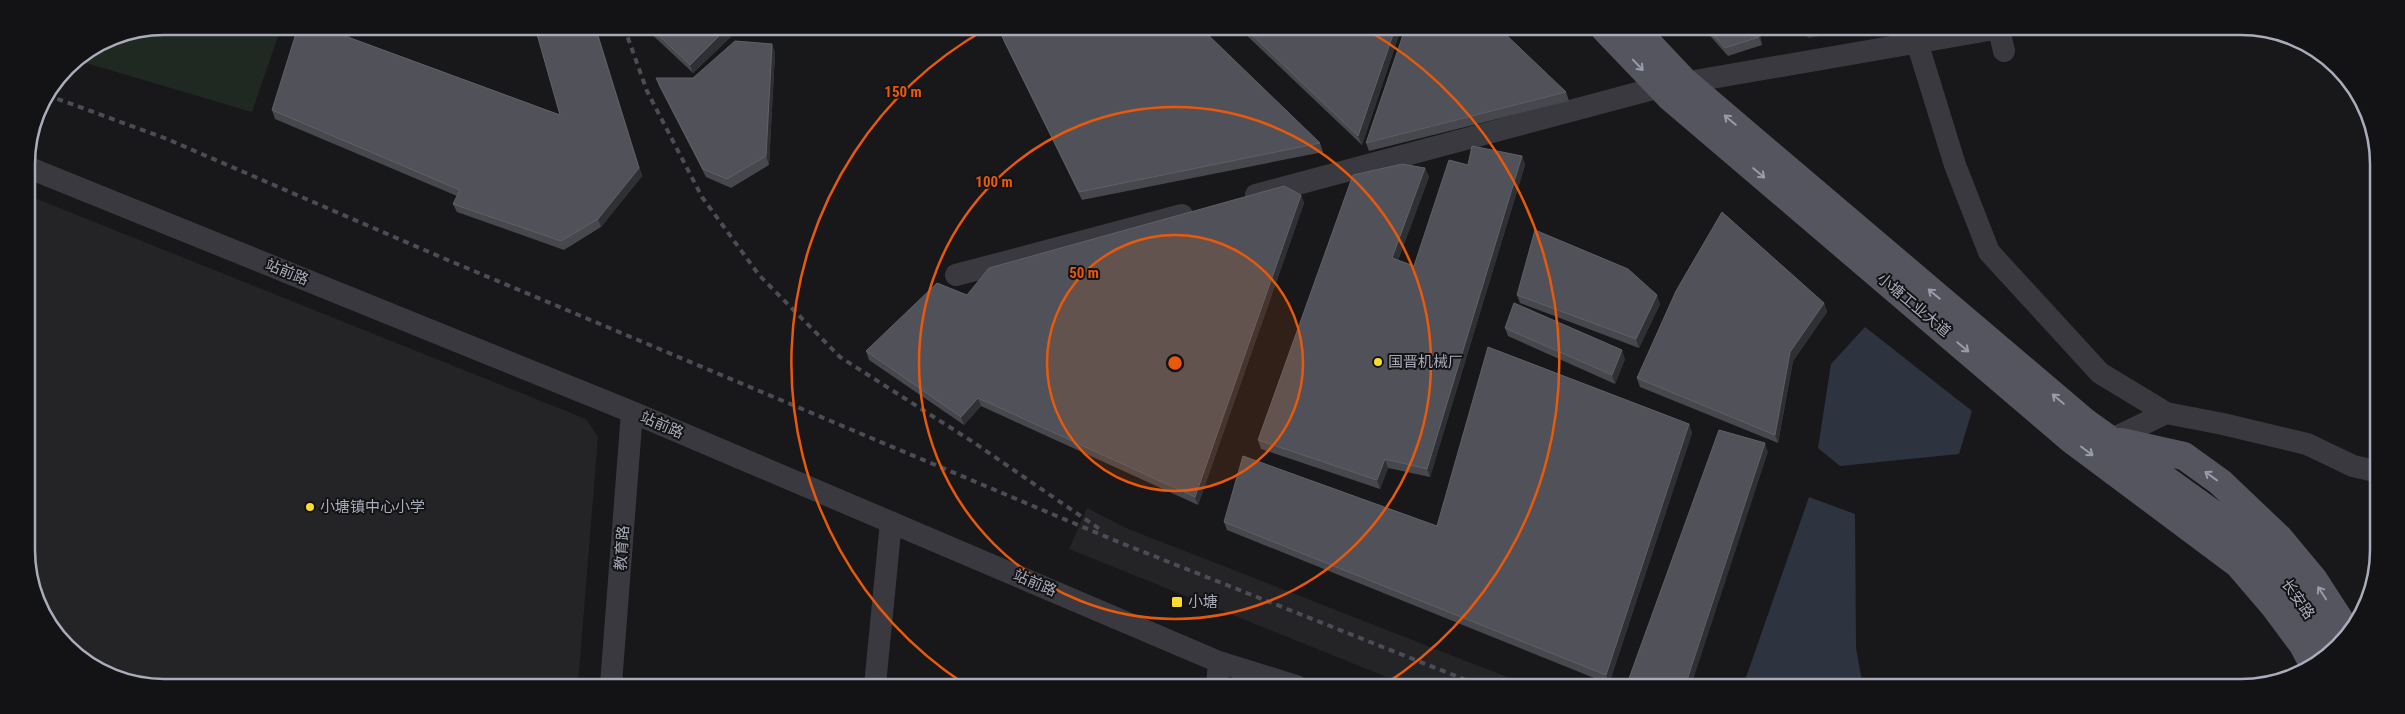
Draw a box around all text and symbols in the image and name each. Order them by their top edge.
one-way arrow [1632,58,1644,71]
text: 150 m [884,83,922,101]
one-way arrow [1724,115,1737,126]
one-way arrow [1752,168,1765,179]
text: 100 m [975,173,1013,191]
street label: 站前路 [263,255,311,289]
text: 50 m [1069,264,1099,282]
street label: 小塘工业大道 [1874,269,1954,341]
one-way arrow [1927,288,1940,299]
one-way arrow [1956,341,1969,352]
place label: 国晋机械厂 [1388,353,1463,371]
centre of rings [1166,354,1184,372]
marker: 国晋机械厂 [1372,356,1384,368]
one-way arrow [2051,393,2064,405]
street label: 站前路 [638,408,686,442]
one-way arrow [2080,446,2094,456]
one-way arrow [2205,470,2218,481]
place label: 小塘镇中心小学 [320,498,425,516]
marker: 小塘镇中心小学 [304,501,316,513]
street label: 教育路 [611,525,633,571]
street label: 站前路 [1011,566,1059,600]
street label: 长安路 [2278,575,2318,623]
one-way arrow [2317,586,2327,600]
place label: 小塘 [1188,593,1218,611]
marker: 小塘 [1170,595,1184,609]

